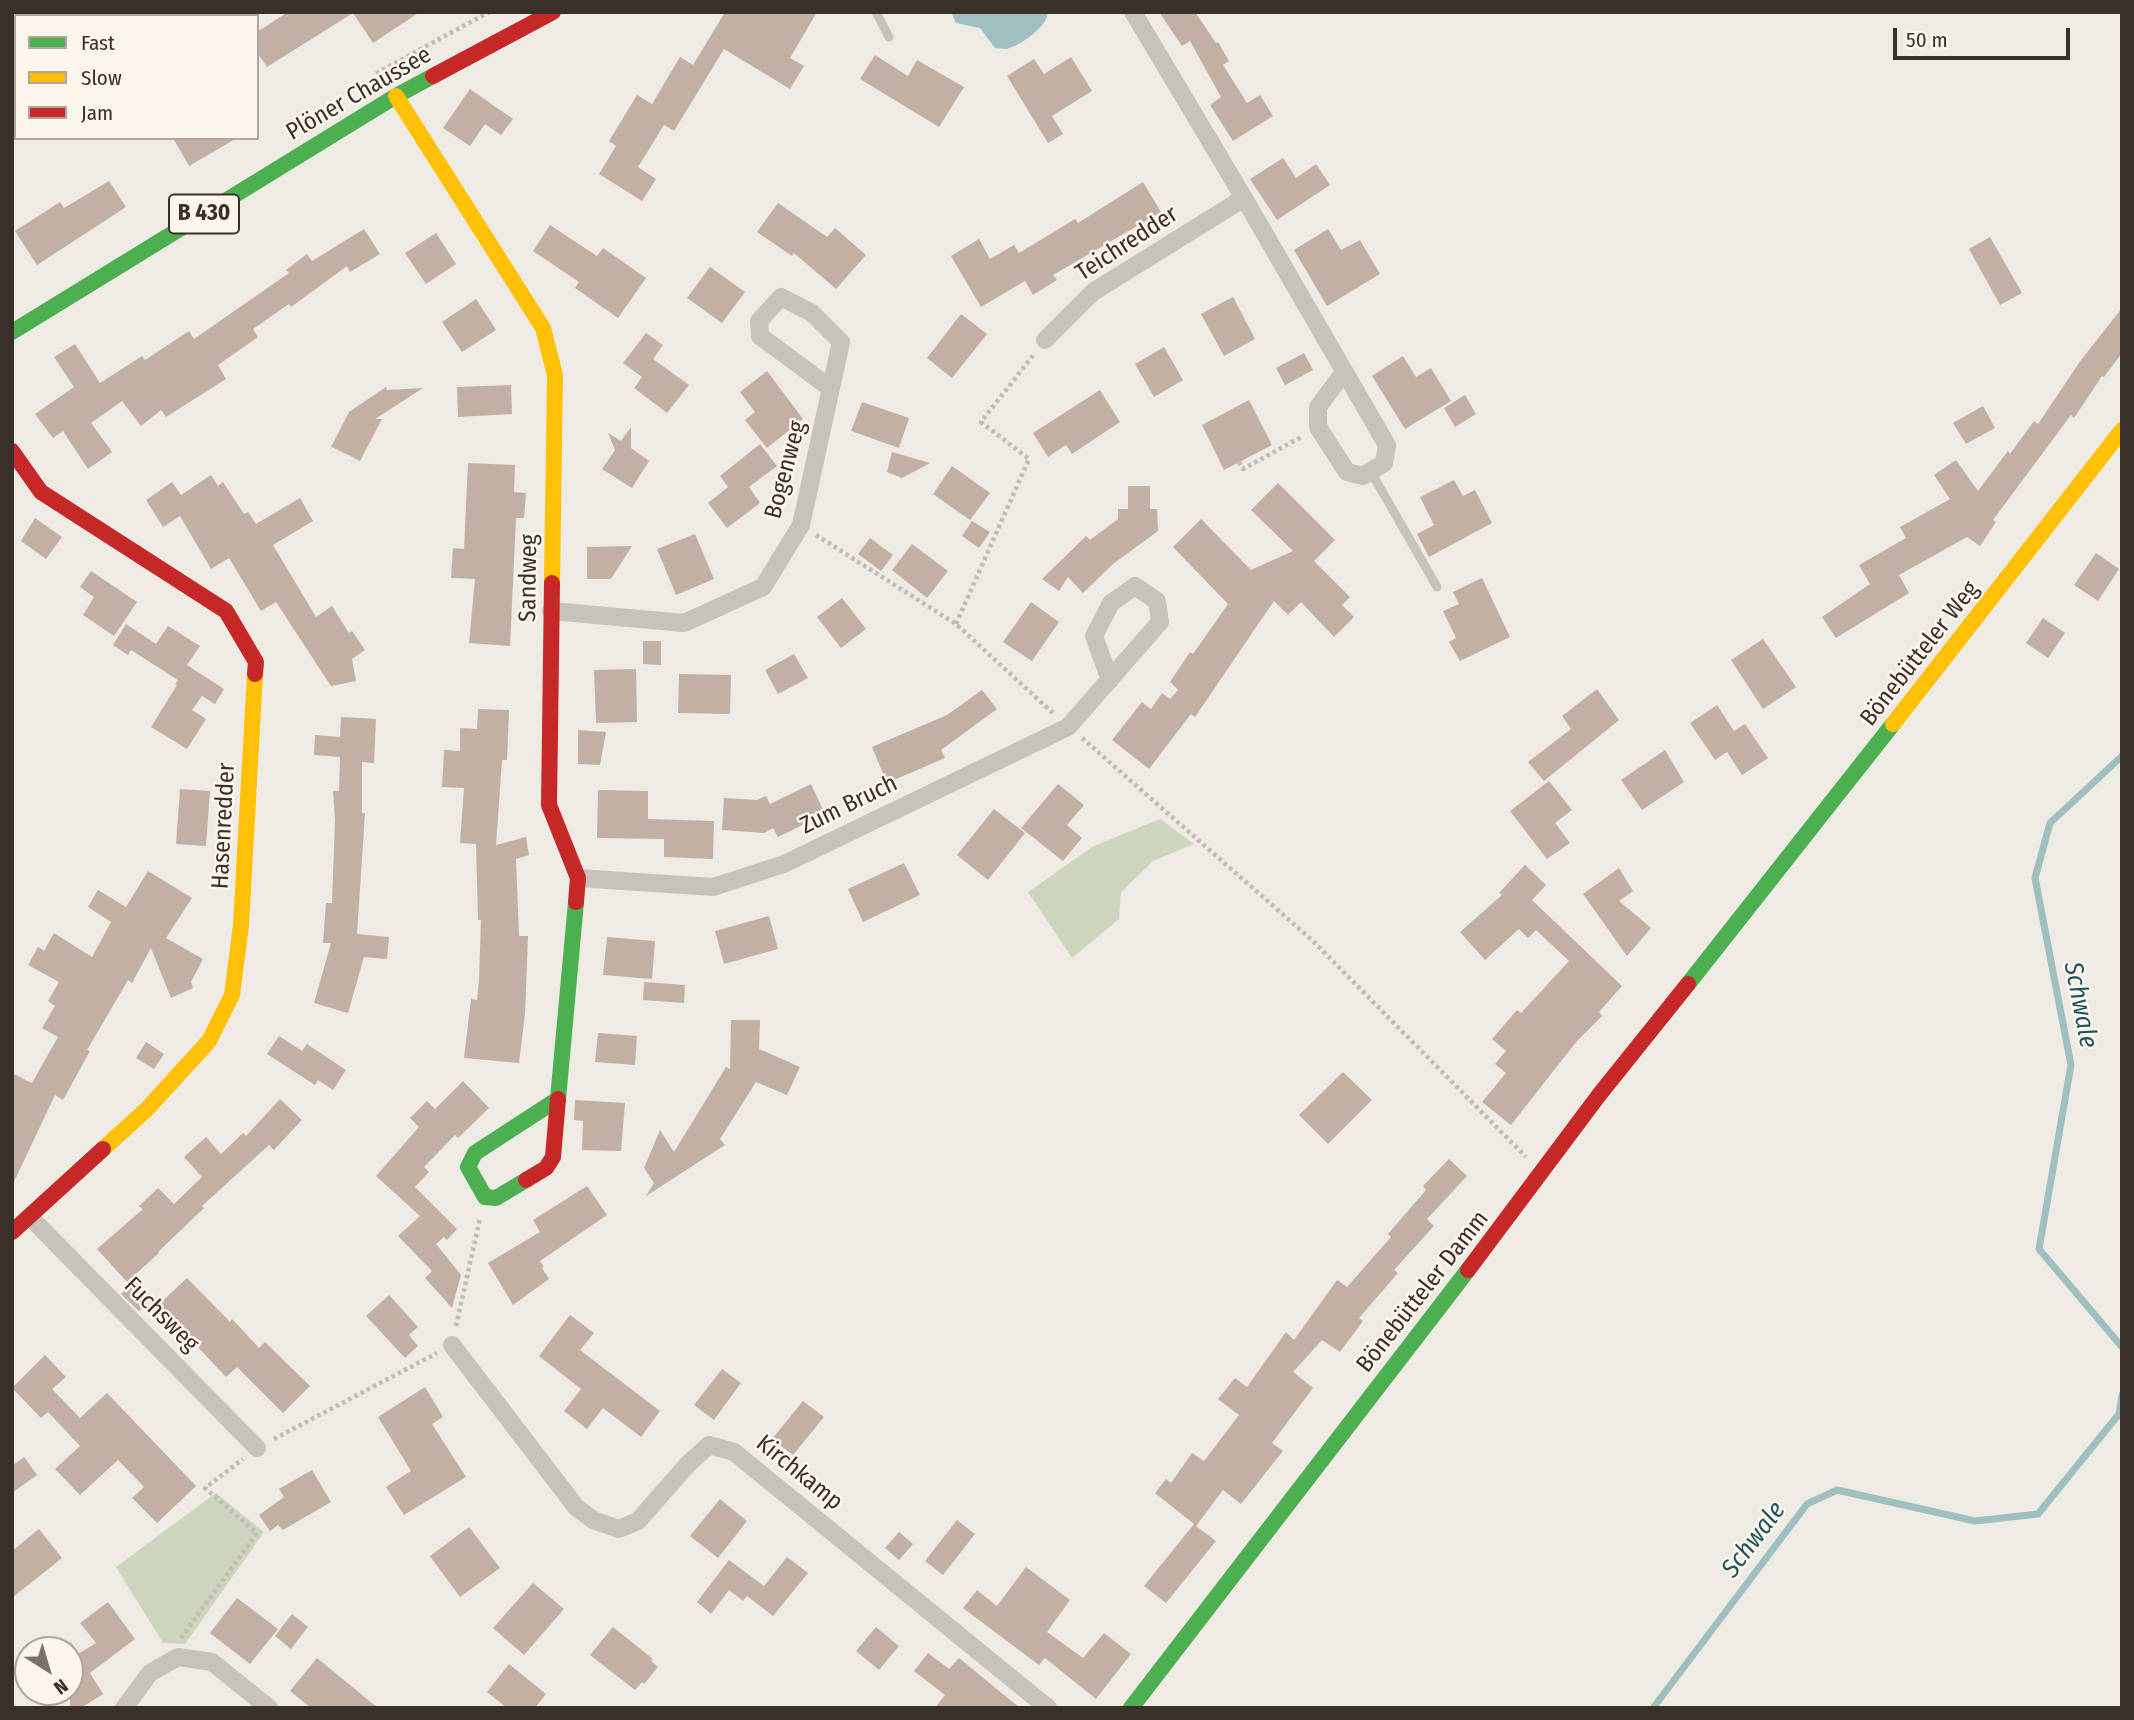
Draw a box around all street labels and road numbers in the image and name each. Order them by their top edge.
street label: Plöner Chaussee [281,41,437,147]
road number: B 430 [169,195,239,234]
street label: Teichredder [1070,200,1184,288]
street label: Bogenweg [759,418,813,522]
street label: Sandweg [514,534,544,622]
street label: Bönebütteler Weg [1855,576,1985,732]
street label: Hasenredder [206,762,242,890]
street label: Zum Bruch [796,769,902,841]
street label: Bönebütteler Damm [1351,1205,1495,1379]
street label: Fuchsweg [118,1272,204,1358]
street label: Kirchkamp [750,1429,848,1517]

